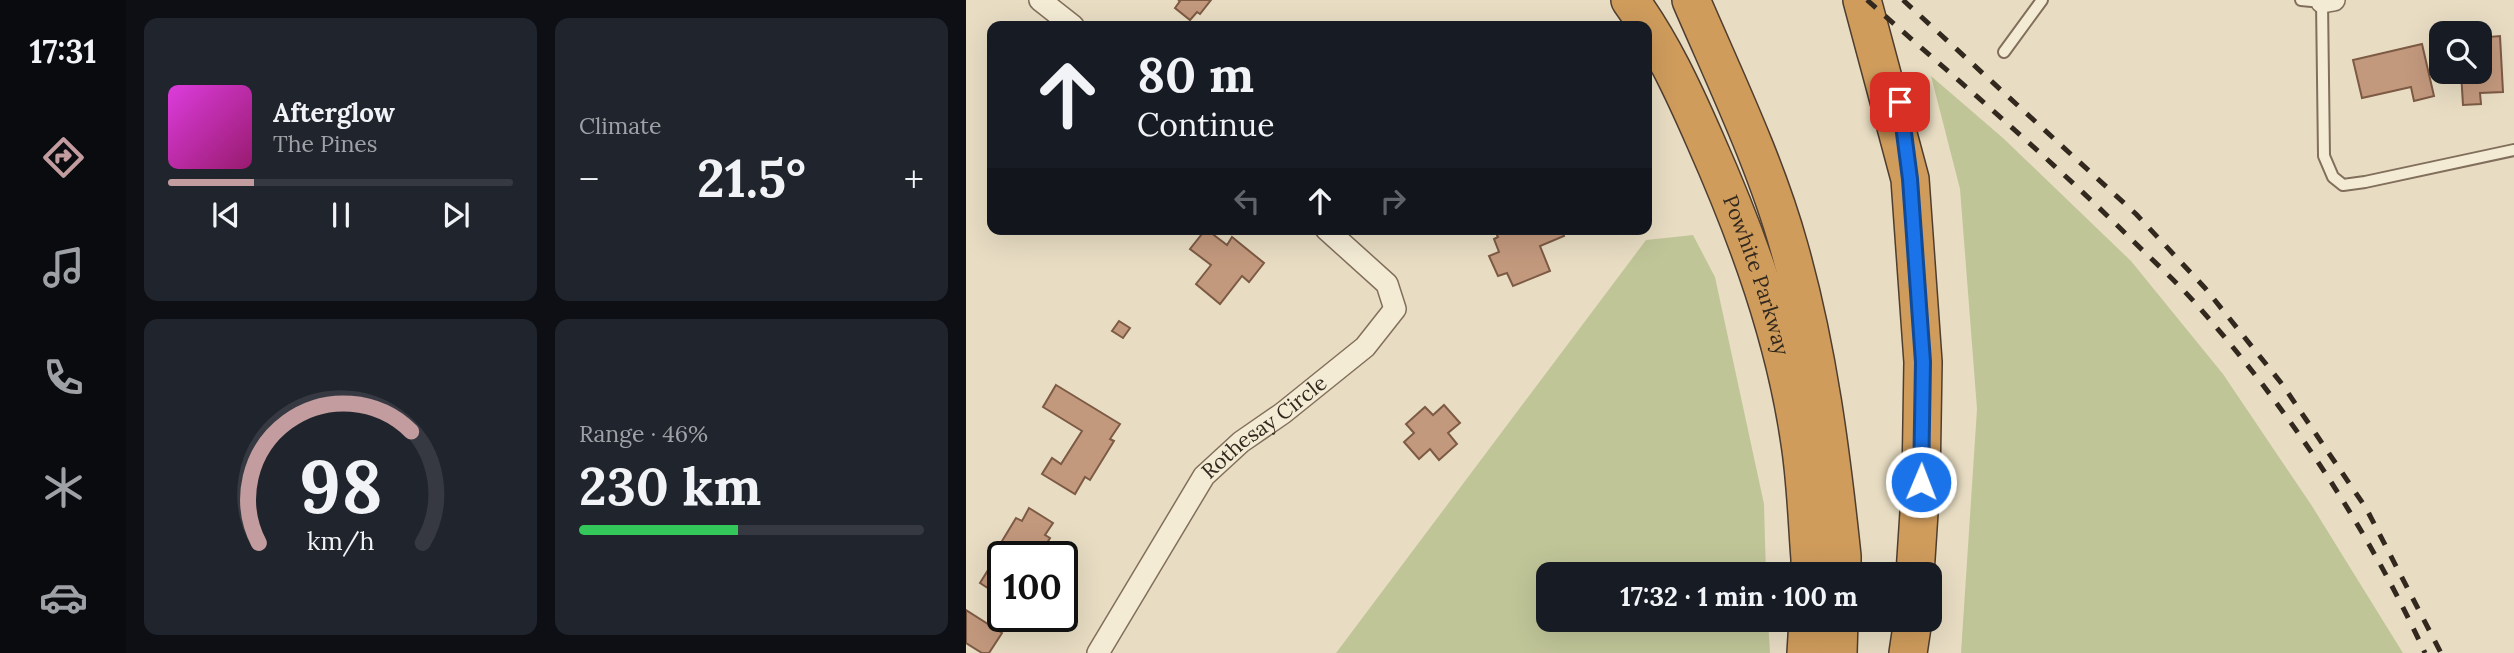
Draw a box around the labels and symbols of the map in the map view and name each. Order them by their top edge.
pin [1870,72,1930,132]
street label: Powhite Parkway [1717,191,1796,358]
street label: Rothesay Circle [1196,369,1332,485]
position arrow [1884,445,1958,519]
speed limit sign: 100 [987,541,1078,632]

